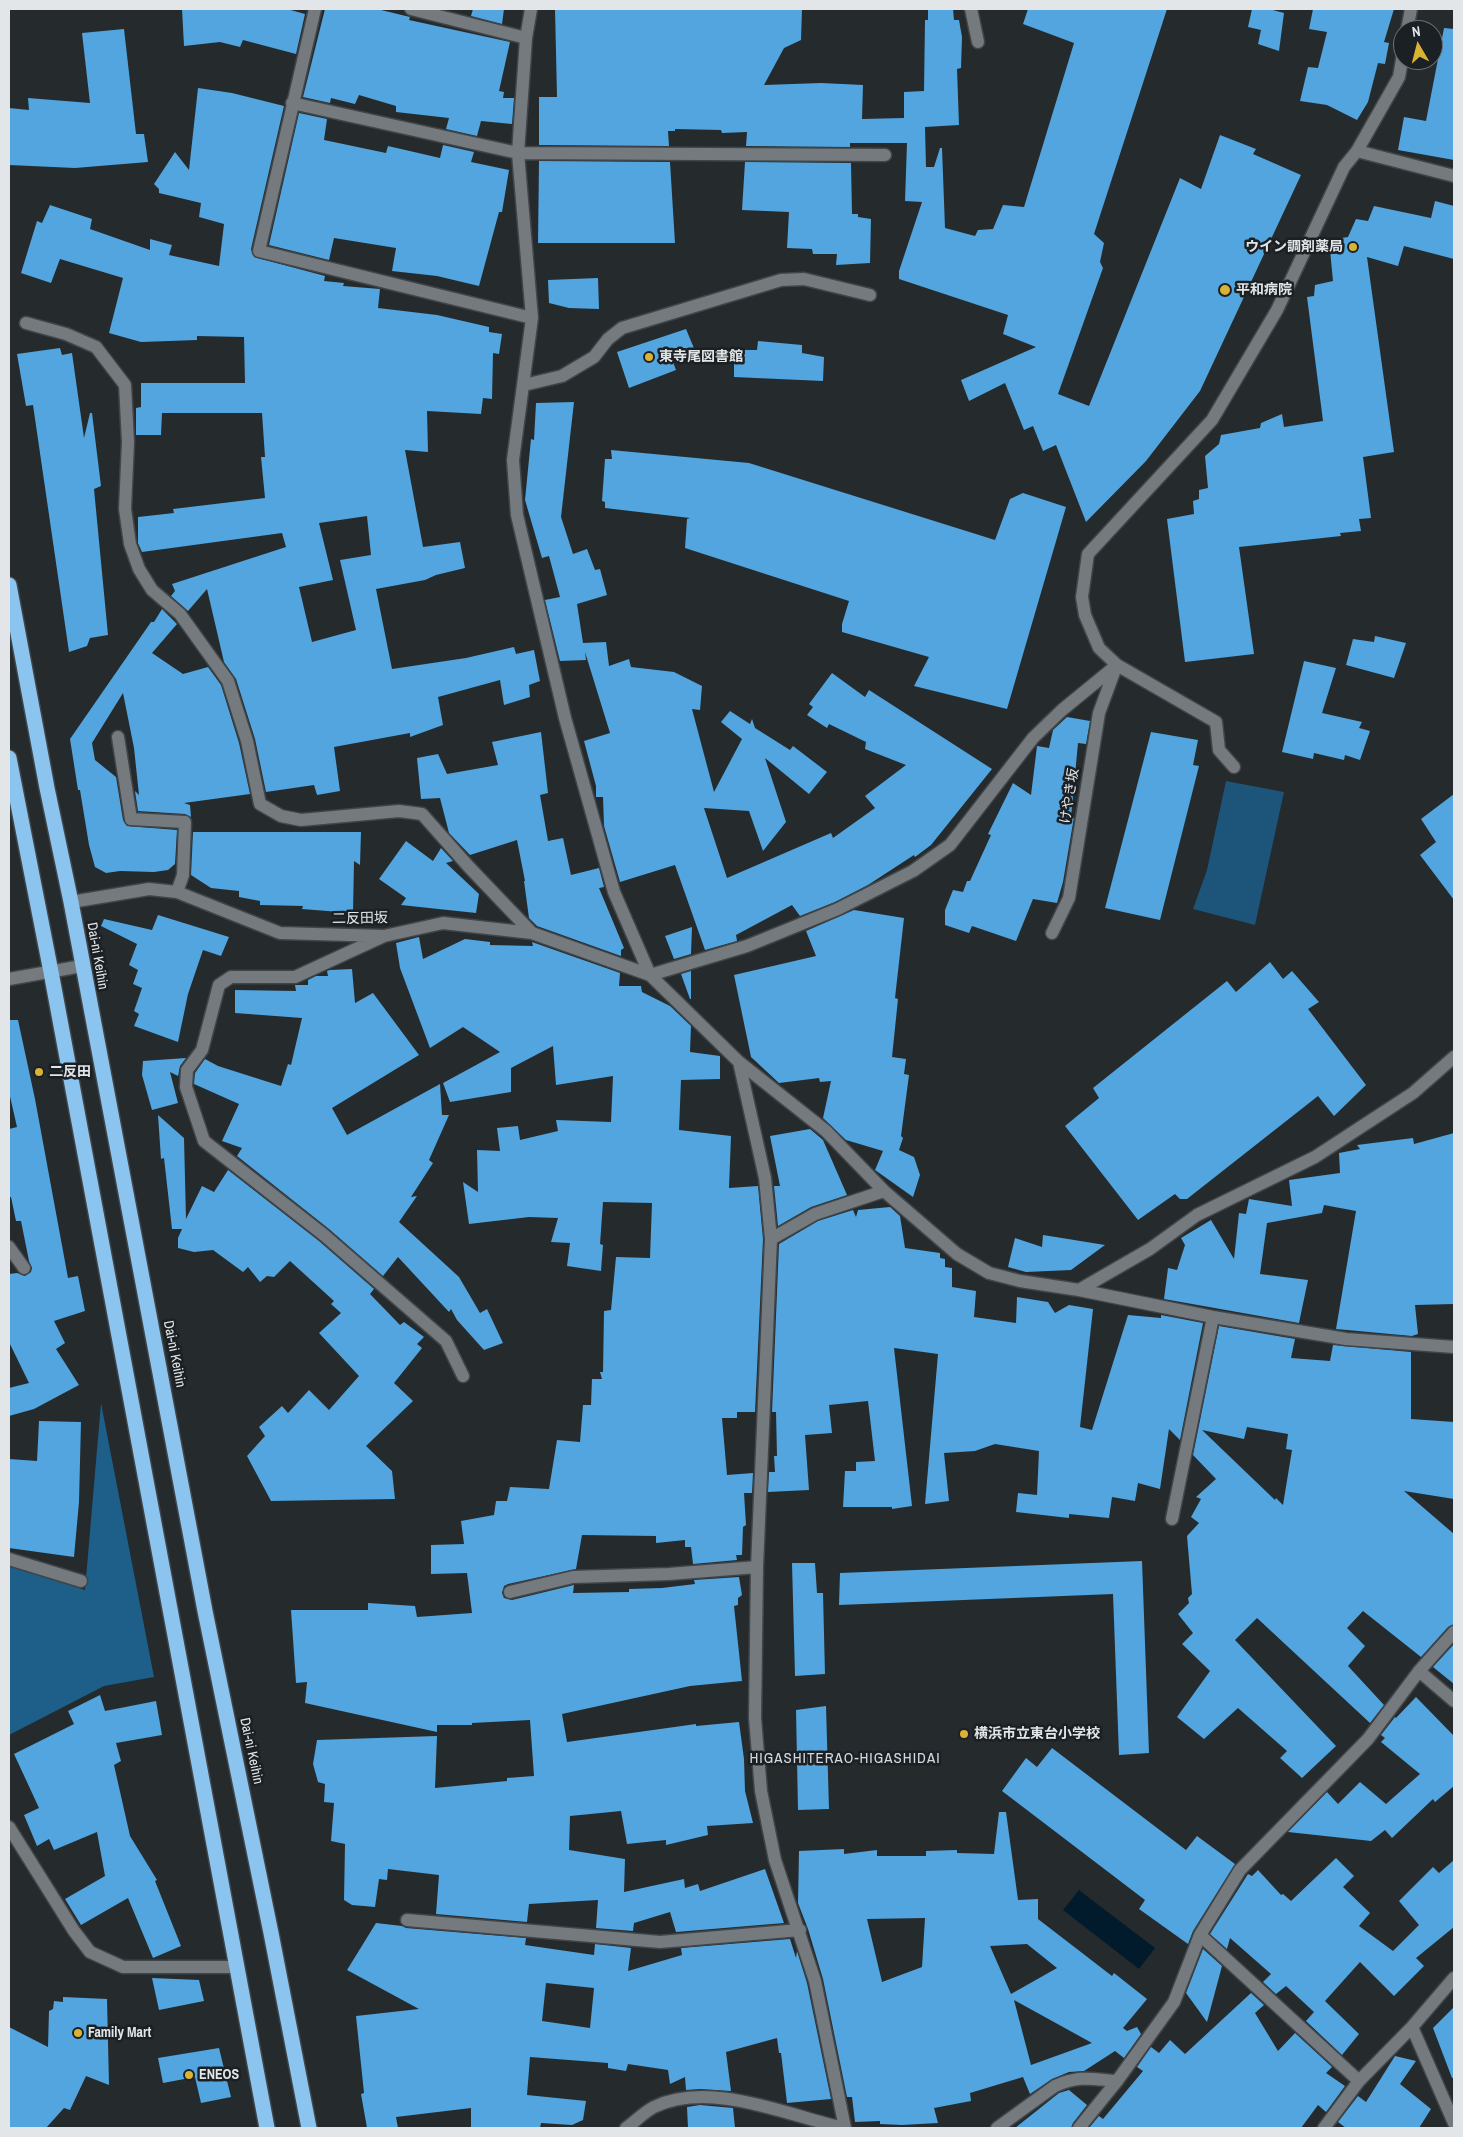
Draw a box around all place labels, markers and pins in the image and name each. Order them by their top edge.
place label: ウイン調剤薬局 [1245,239,1343,255]
marker: ウイン調剤薬局 [1347,241,1359,253]
place label: 平和病院 [1236,282,1292,298]
marker: 平和病院 [1218,283,1232,297]
place label: 東寺尾図書館 [659,349,743,365]
marker: 東寺尾図書館 [643,351,655,363]
place label: 二反田 [49,1064,91,1080]
marker: 二反田 [33,1066,45,1078]
place label: 横浜市立東台小学校 [974,1726,1100,1742]
marker: 横浜市立東台小学校 [958,1728,970,1740]
place label: Family Mart [88,2025,151,2041]
marker: Family Mart [72,2027,84,2039]
place label: ENEOS [199,2067,239,2083]
marker: ENEOS [183,2069,195,2081]

